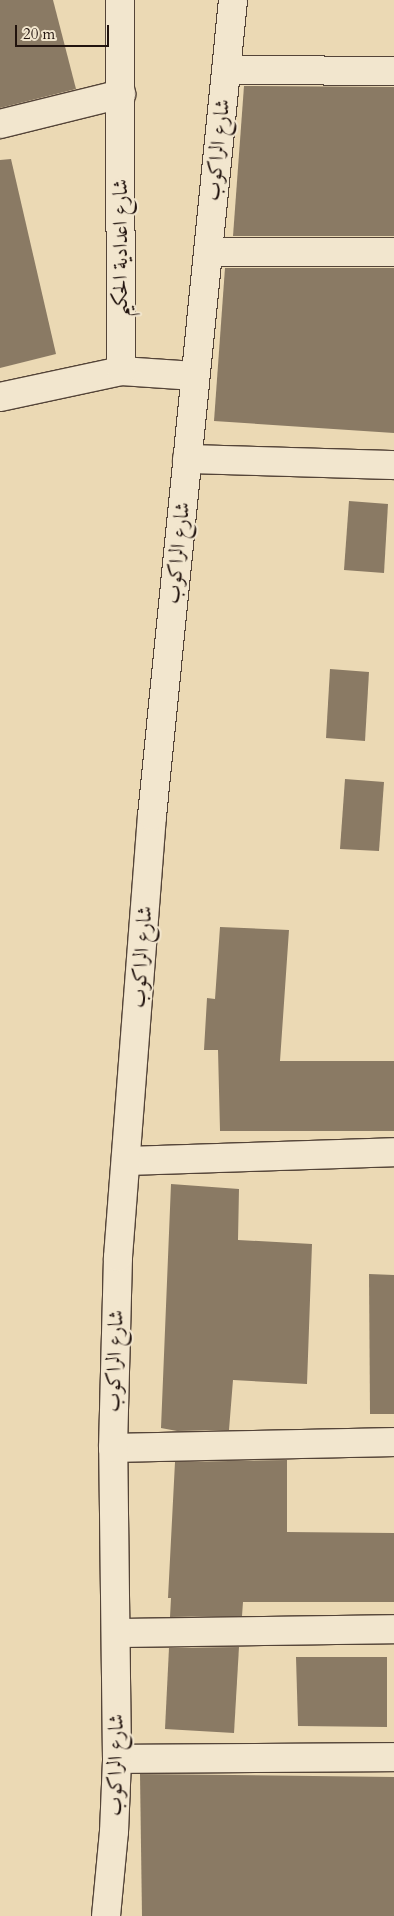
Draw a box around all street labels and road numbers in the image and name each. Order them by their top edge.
street label: شارع الراكوب [200,98,236,202]
street label: شارع اعدادية الحكيم [108,179,134,317]
street label: شارع الراكوب [160,501,196,605]
street label: شارع الراكوب [126,905,158,1009]
street label: شارع الراكوب [101,1309,129,1413]
street label: شارع الراكوب [103,1714,129,1816]

